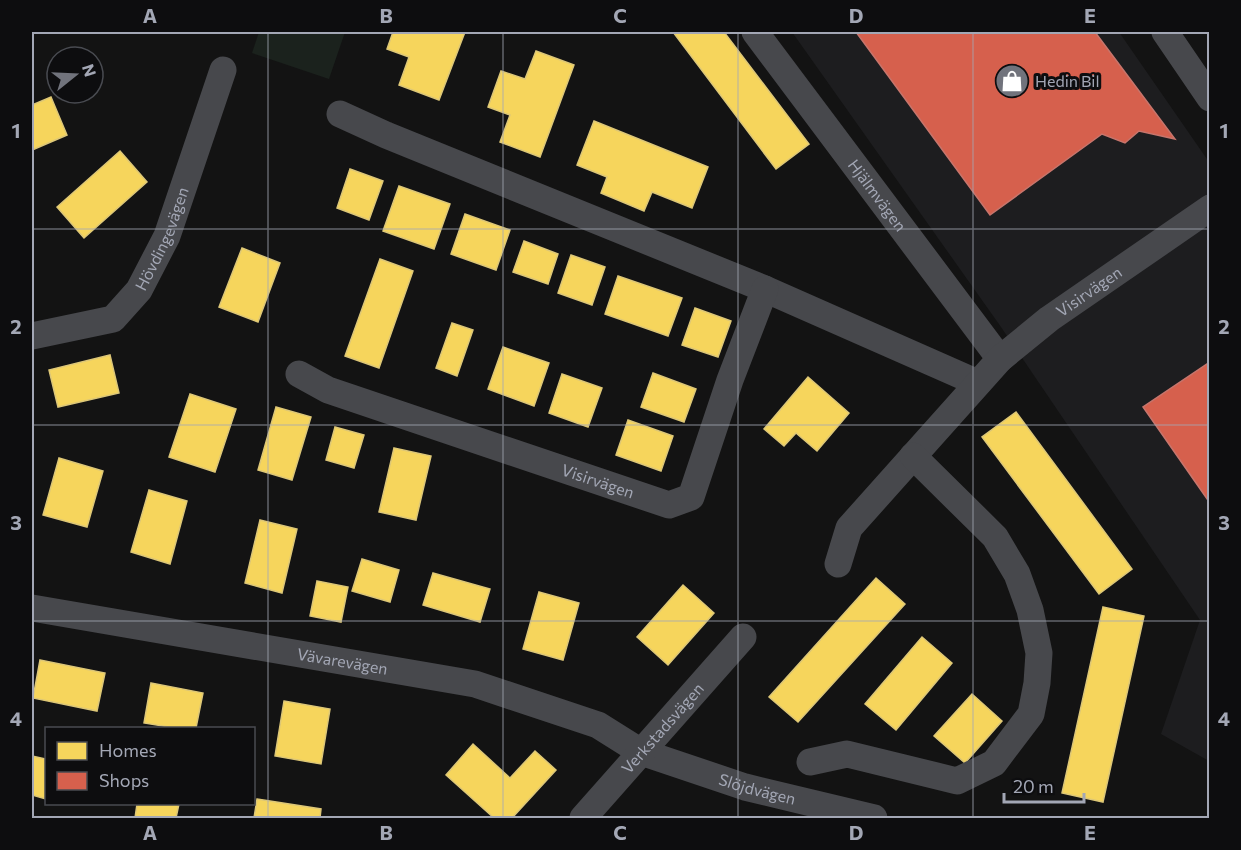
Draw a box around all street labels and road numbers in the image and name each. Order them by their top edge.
street label: Hjälmvägen [845,155,911,235]
street label: Hövdingevägen [130,184,192,293]
street label: Visirvägen [1052,262,1125,320]
street label: Visirvägen [559,460,637,502]
street label: Vävarevägen [296,644,389,678]
street label: Verkstadsvägen [617,679,707,777]
street label: Slöjdvägen [716,769,798,808]

